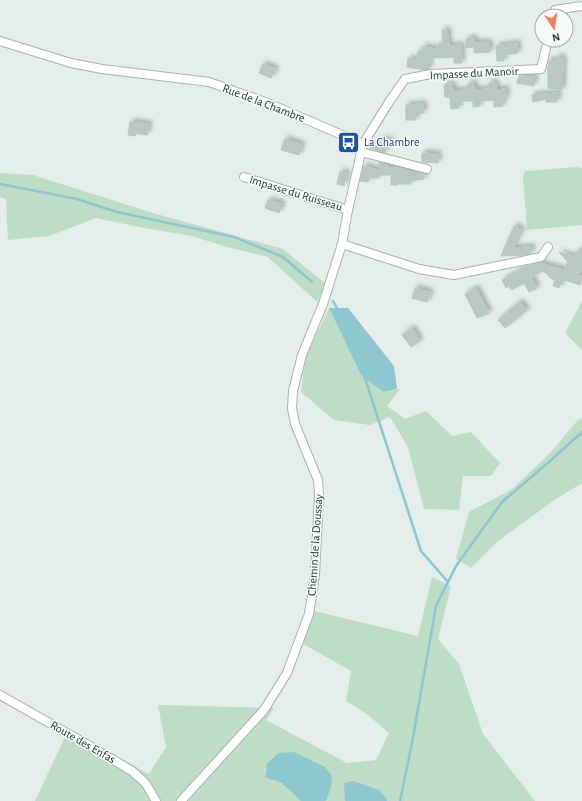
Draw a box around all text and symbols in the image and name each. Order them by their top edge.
north arrow [534,8,574,48]
text: N [551,31,561,43]
street label: Impasse du Manoir [429,65,519,81]
street label: Rue de la Chambre [221,82,307,124]
bus stop icon: La Chambre [336,129,362,155]
place label: La Chambre [364,136,419,148]
street label: Impasse du Ruisseau [248,173,344,213]
street label: Chemin de la Doussay [305,494,326,596]
street label: Route des Enfas [48,719,118,765]

